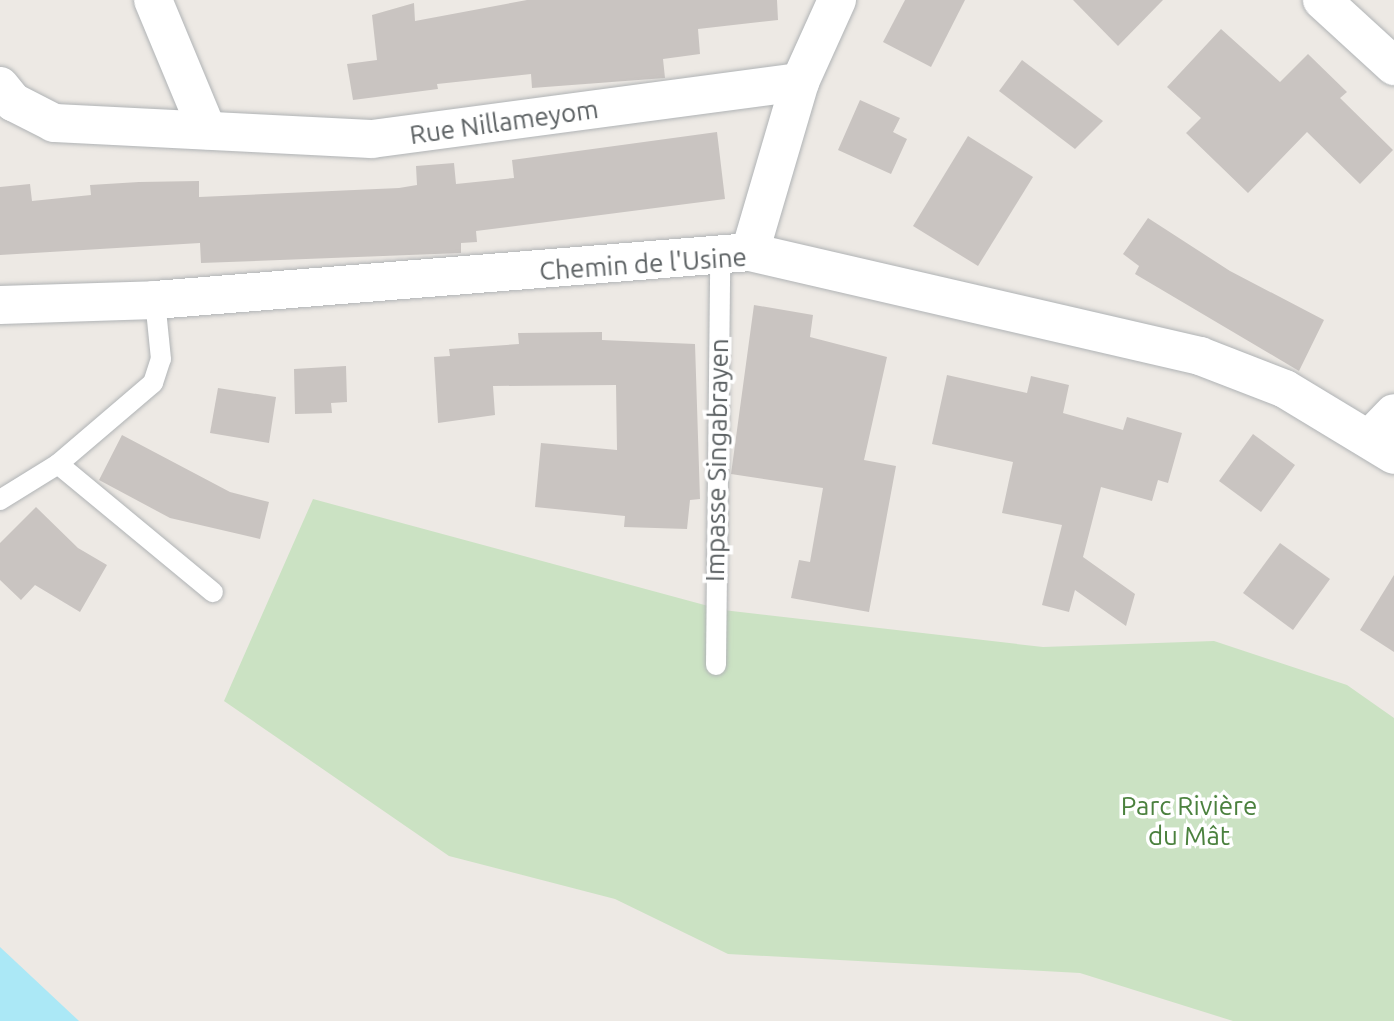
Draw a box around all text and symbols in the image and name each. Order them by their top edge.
street label: Rue Nillameyom [408,93,600,151]
street label: Chemin de l'Usine [538,241,748,287]
street label: Impasse Singabrayen [699,338,735,582]
park label: Parc Rivière du Mât [1121,790,1257,852]

